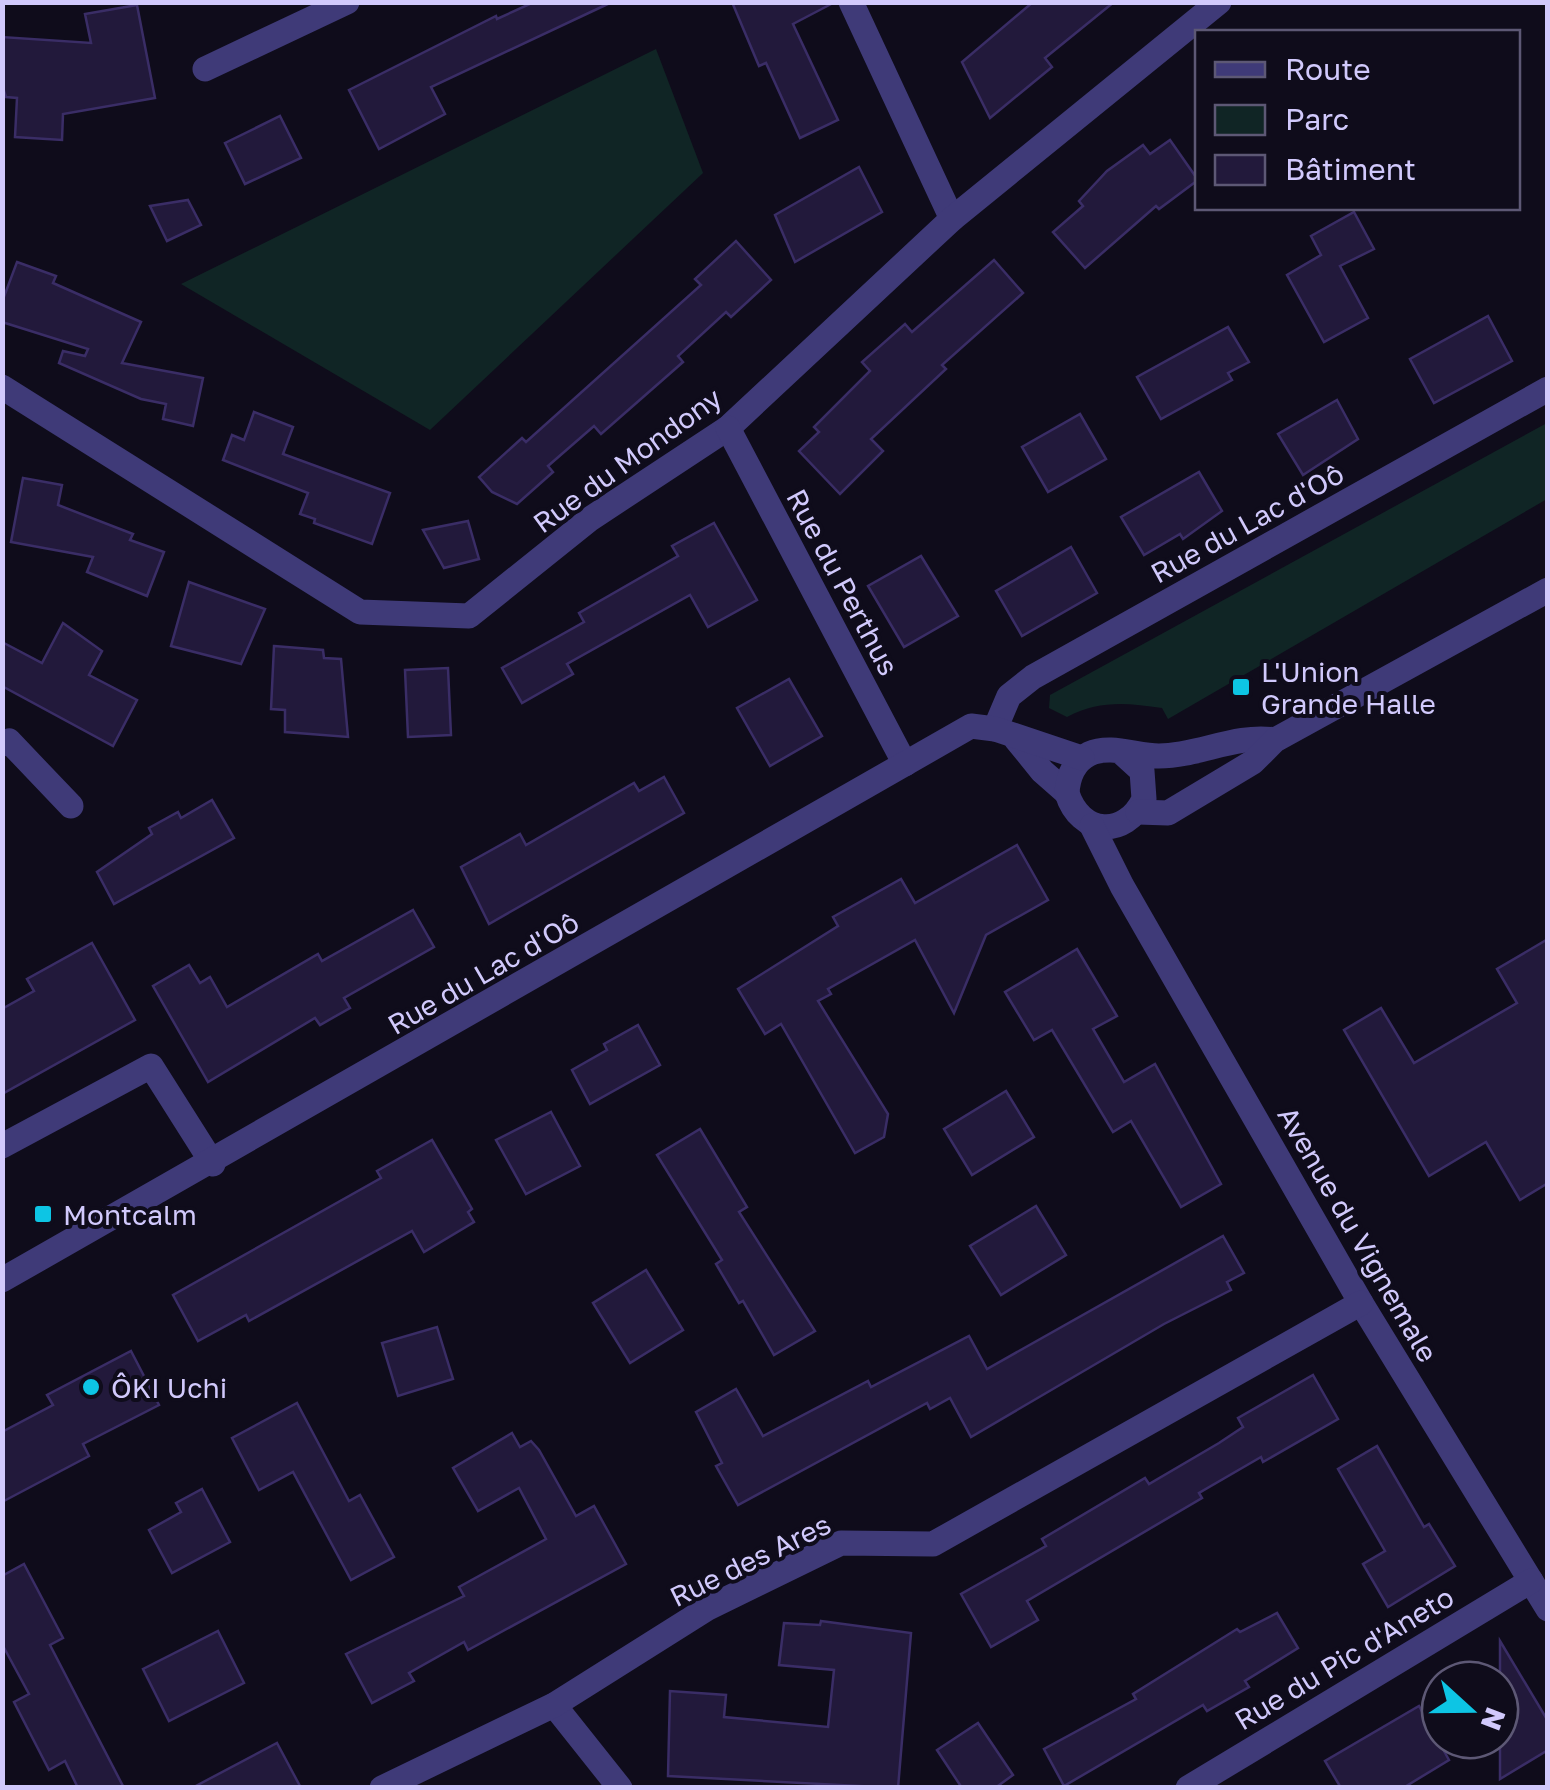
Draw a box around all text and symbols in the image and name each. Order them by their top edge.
legend [1195,30,1520,210]
text: Route [1285,51,1371,87]
text: Parc [1285,101,1349,137]
text: Bâtiment [1285,151,1416,187]
street label: Rue du Mondony [527,381,728,539]
street label: Rue du Lac d'Oô [1145,456,1349,590]
street label: Rue du Perthus [780,483,906,681]
place label: L'Union Grande Halle [1261,655,1436,720]
marker: L'Union Grande Halle [1230,676,1252,698]
street label: Rue du Lac d'Oô [382,905,584,1041]
street label: Avenue du Vignemale [1271,1100,1445,1368]
place label: Montcalm [63,1198,197,1231]
marker: Montcalm [32,1203,54,1225]
place label: ÔKI Uchi [111,1371,227,1404]
marker: ÔKI Uchi [80,1376,102,1398]
street label: Rue des Ares [664,1507,836,1613]
street label: Rue du Pic d'Aneto [1229,1580,1459,1736]
north arrow [1420,1660,1520,1760]
text: N [1475,1703,1513,1735]

